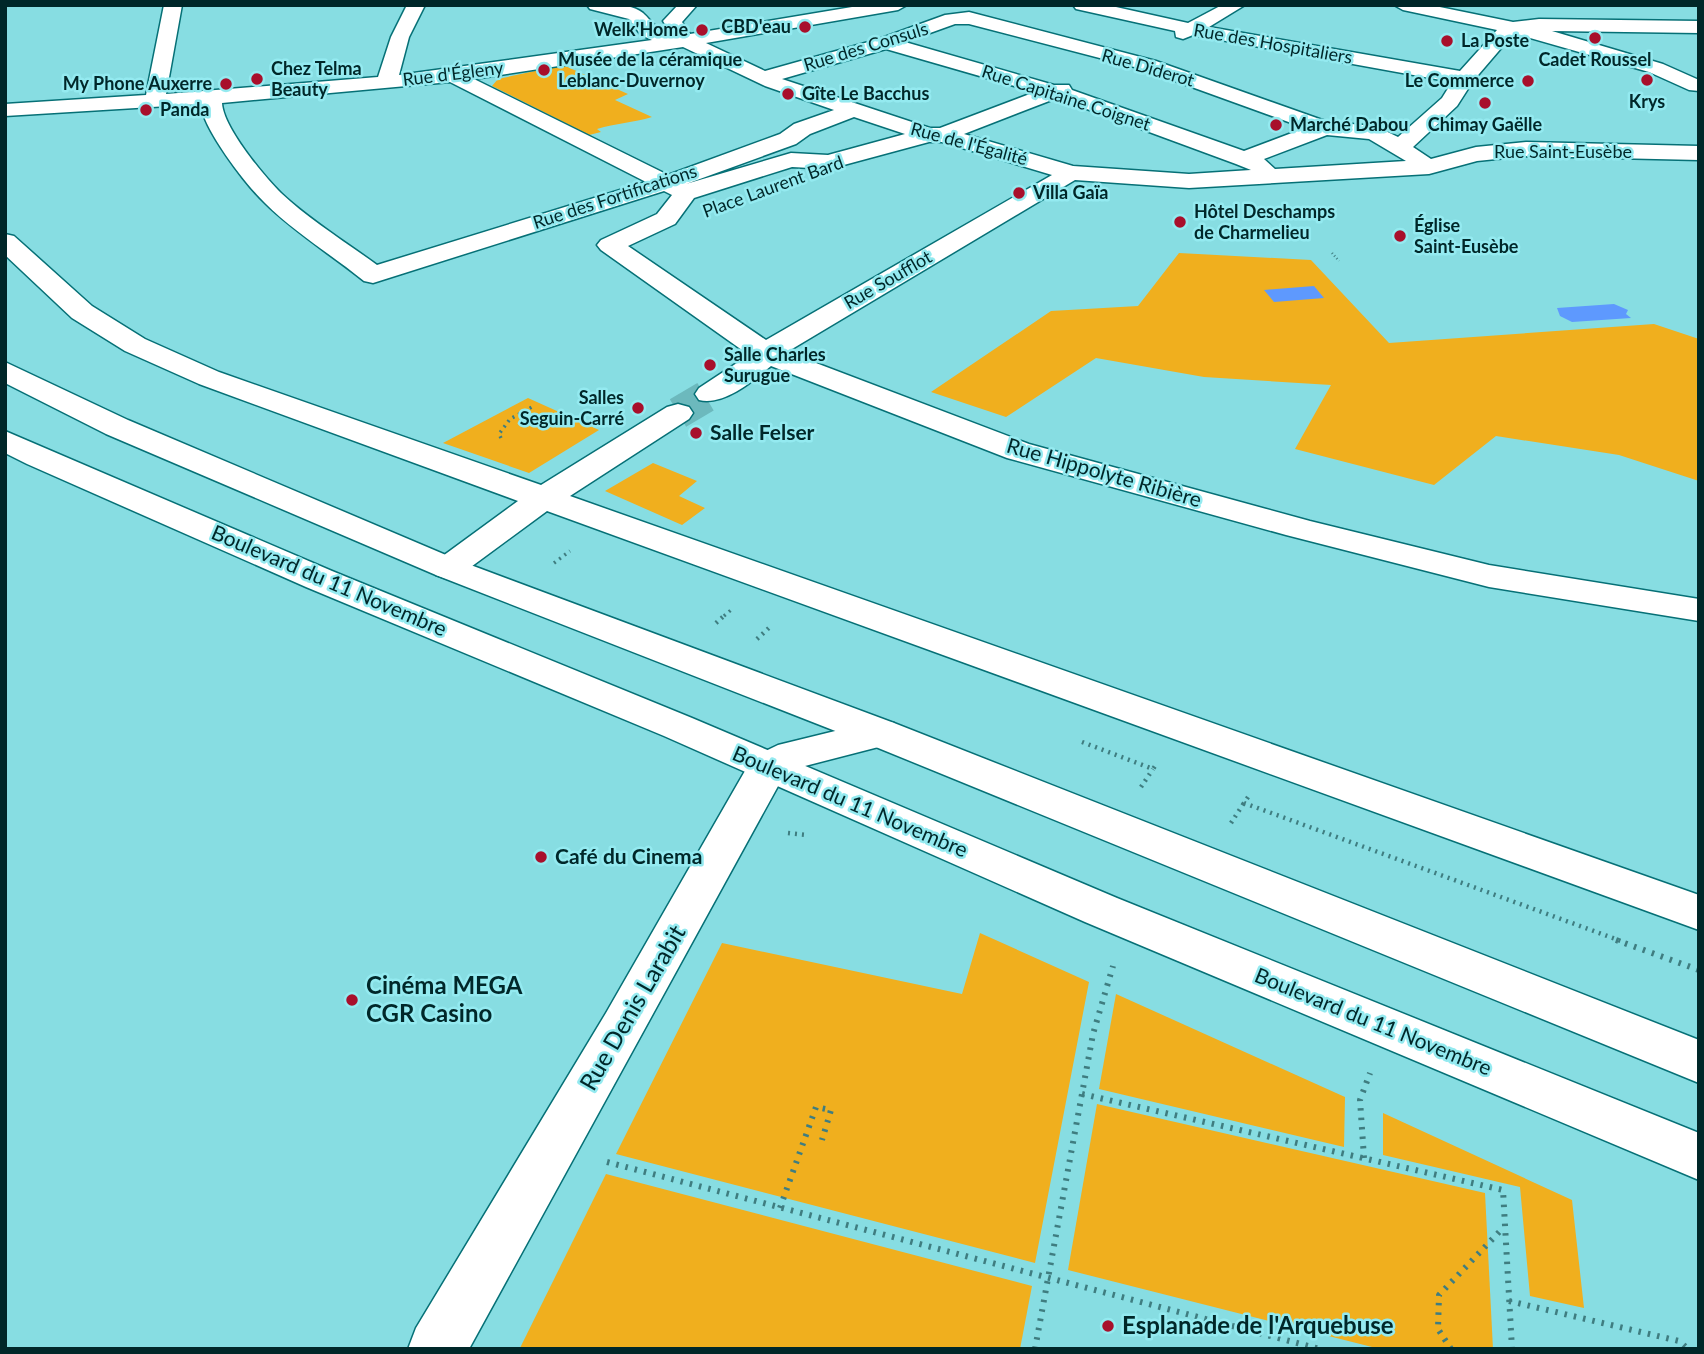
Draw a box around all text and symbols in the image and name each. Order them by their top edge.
place label: CBD'eau [721,15,791,37]
street label: Rue des Consuls [801,17,931,75]
place label: Welk'Home [594,18,688,40]
street label: Rue des Hospitaliers [1192,18,1354,68]
marker: CBD'eau [797,19,813,35]
marker: Welk'Home [694,22,710,38]
place label: La Poste [1461,29,1529,51]
marker: Cadet Roussel [1587,30,1603,46]
marker: La Poste [1439,33,1455,49]
street label: Rue Diderot [1100,43,1198,91]
place label: Musée de la céramique Leblanc-Duvernoy [558,48,743,91]
place label: Cadet Roussel [1538,48,1652,70]
street label: Rue d'Égleny [401,56,505,90]
place label: Chez Telma Beauty [271,57,362,100]
street label: Rue Capitaine Coignet [979,59,1154,135]
marker: Musée de la céramique Leblanc-Duvernoy [536,62,552,78]
place label: Le Commerce [1405,69,1514,91]
marker: Chez Telma Beauty [249,71,265,87]
place label: My Phone Auxerre [63,72,212,94]
marker: Krys [1639,72,1655,88]
marker: Le Commerce [1520,73,1536,89]
marker: My Phone Auxerre [218,76,234,92]
place label: Gîte Le Bacchus [802,82,929,104]
marker: Gîte Le Bacchus [780,86,796,102]
place label: Krys [1629,90,1665,112]
marker: Chimay Gaëlle [1477,95,1493,111]
place label: Panda [160,98,210,120]
marker: Panda [138,102,154,118]
place label: Marché Dabou [1290,113,1409,135]
place label: Chimay Gaëlle [1428,113,1543,135]
street label: Rue de l'Égalité [908,117,1030,169]
marker: Marché Dabou [1268,117,1284,133]
street label: Rue Saint-Eusèbe [1494,140,1632,162]
street label: Place Laurent Bard [699,150,846,222]
street label: Rue des Fortifications [530,159,700,233]
place label: Villa Gaïa [1032,181,1108,203]
marker: Villa Gaïa [1011,185,1027,201]
place label: Hôtel Deschamps de Charmelieu [1194,200,1335,243]
marker: Hôtel Deschamps de Charmelieu [1172,214,1188,230]
place label: Église Saint-Eusèbe [1414,214,1519,257]
marker: Église Saint-Eusèbe [1392,228,1408,244]
street label: Rue Soufflot [840,245,936,313]
place label: Salle Charles Surugue [724,343,826,386]
marker: Salle Charles Surugue [702,357,718,373]
place label: Salles Seguin-Carré [520,386,624,429]
marker: Salles Seguin-Carré [630,400,646,416]
place label: Salle Felser [710,419,815,444]
marker: Salle Felser [688,425,704,441]
street label: Rue Hippolyte Ribière [1004,432,1205,511]
street label: Boulevard du 11 Novembre [208,519,451,641]
street label: Boulevard du 11 Novembre [729,740,972,862]
place label: Café du Cinema [555,843,702,868]
marker: Café du Cinema [533,849,549,865]
street label: Rue Denis Larabit [573,919,691,1095]
street label: Boulevard du 11 Novembre [1252,962,1496,1080]
place label: Cinéma MEGA CGR Casino [366,970,523,1027]
marker: Cinéma MEGA CGR Casino [344,992,360,1008]
place label: Esplanade de l'Arquebuse [1122,1310,1394,1339]
marker: Esplanade de l'Arquebuse [1100,1318,1116,1334]

